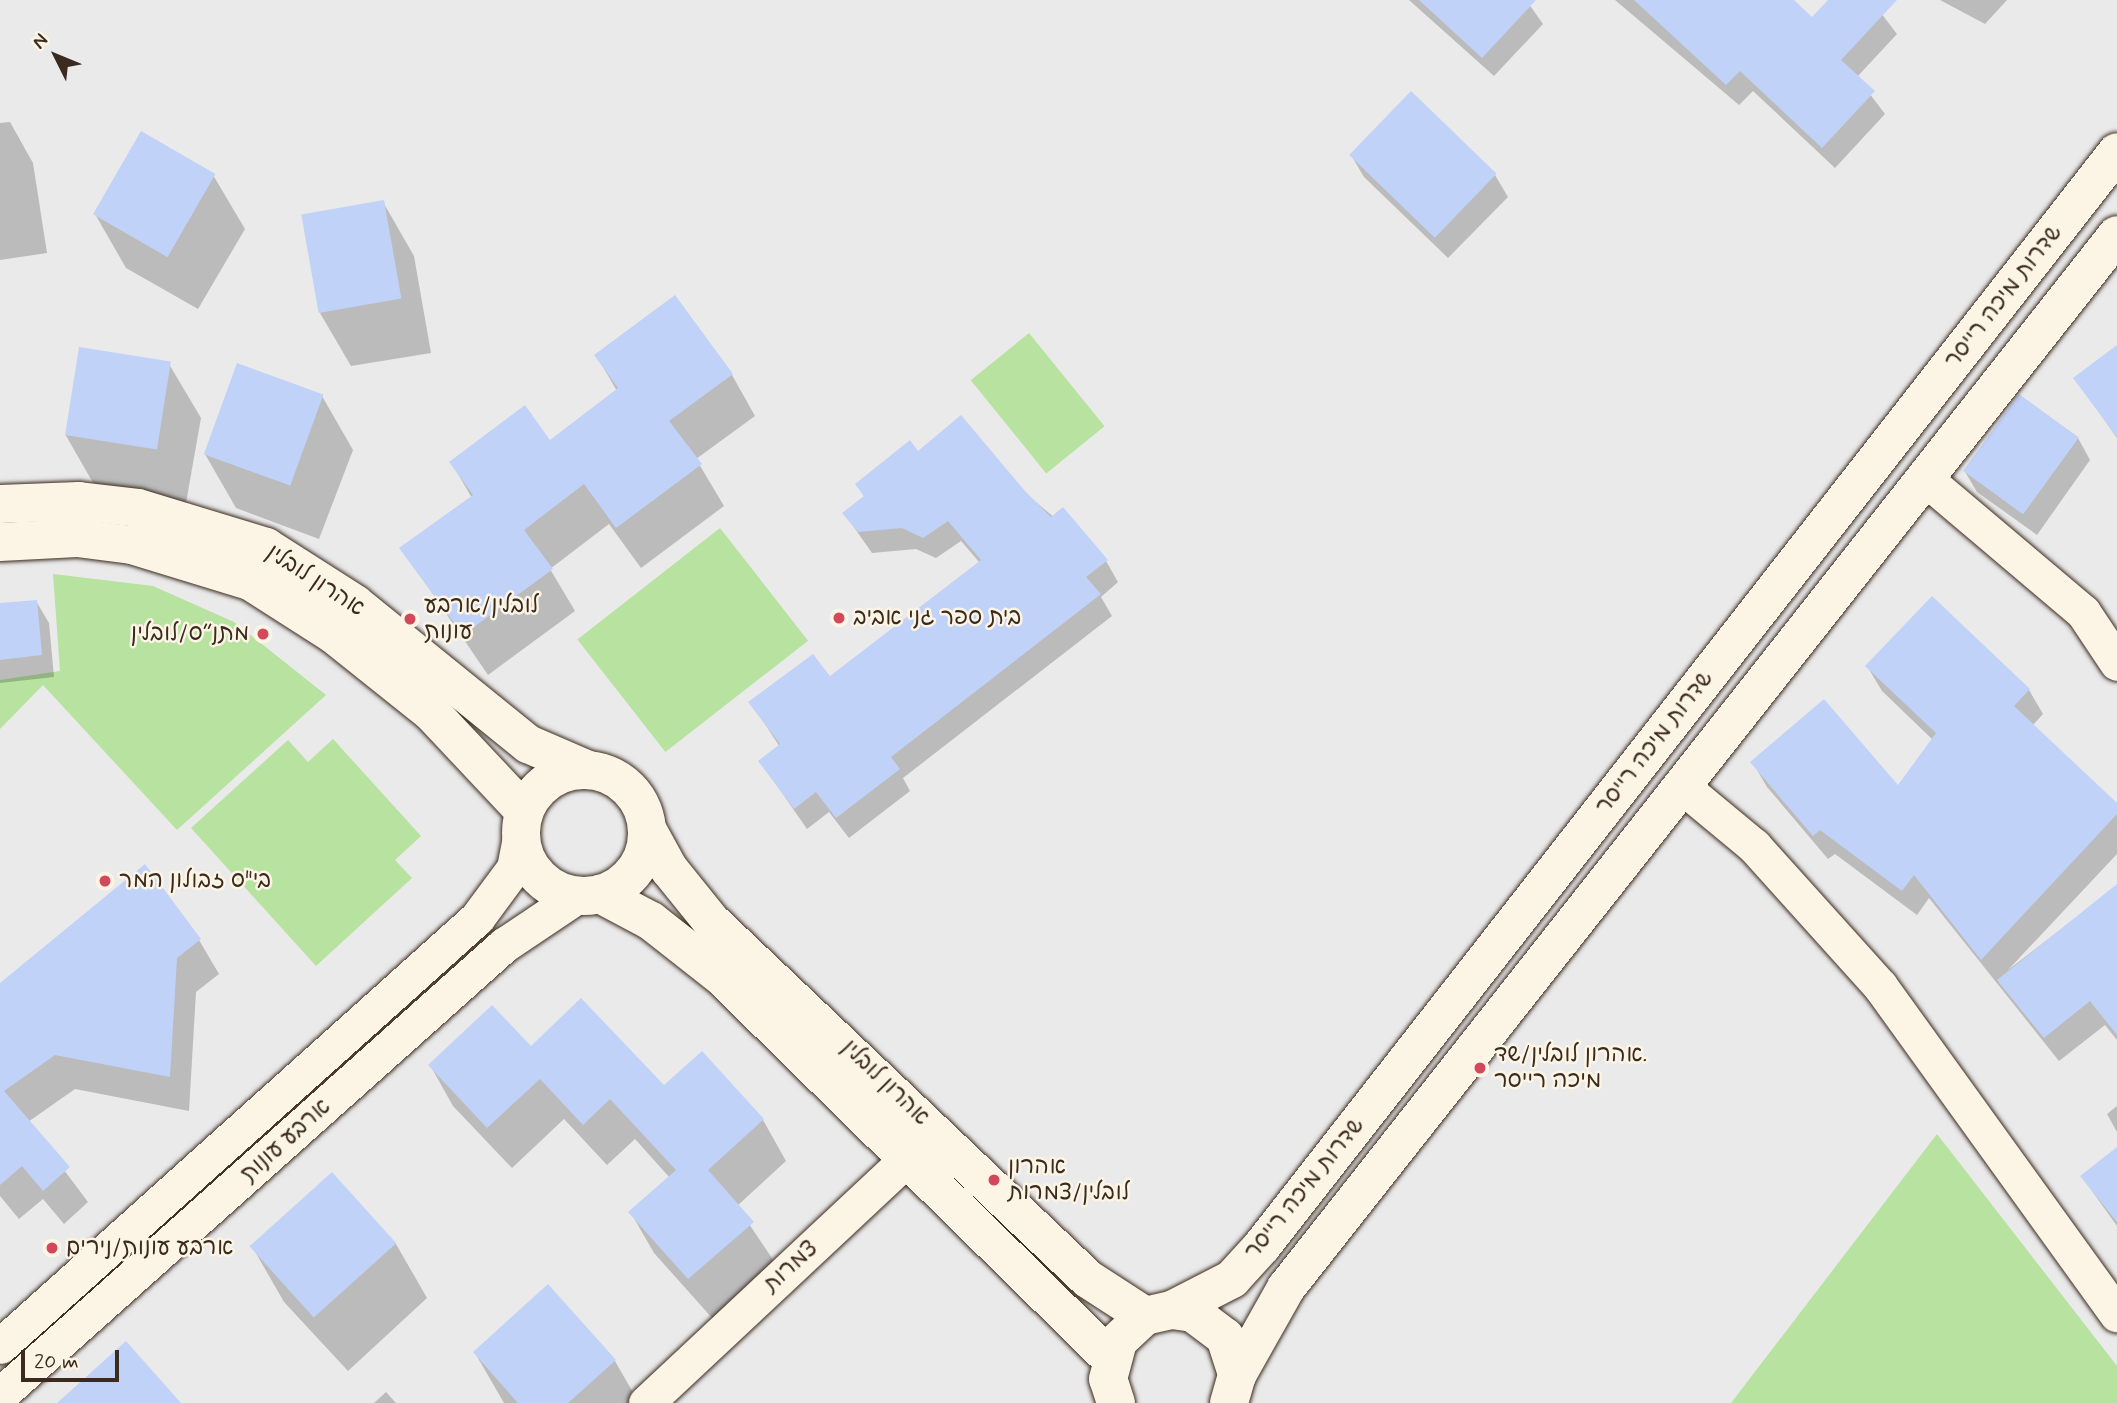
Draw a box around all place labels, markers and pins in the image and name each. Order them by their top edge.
place label: לובלין/ארבע עונות [424,592,539,646]
place label: בית ספר גני אביב [853,604,1021,632]
marker: בית ספר גני אביב [831,610,847,626]
marker: לובלין/ארבע עונות [402,611,418,627]
place label: מתנ״ס/לובלין [131,620,249,648]
marker: מתנ״ס/לובלין [255,626,271,642]
place label: בי"ס זבולון המר [119,867,271,895]
marker: בי"ס זבולון המר [97,873,113,889]
place label: אהרון לובלין/שד. מיכה רייסר [1494,1041,1647,1095]
marker: אהרון לובלין/שד. מיכה רייסר [1472,1060,1488,1076]
place label: אהרון לובלין/צמרות [1008,1153,1130,1207]
marker: אהרון לובלין/צמרות [986,1172,1002,1188]
place label: ארבע עונות/נירים [66,1234,233,1262]
marker: ארבע עונות/נירים [44,1240,60,1256]

